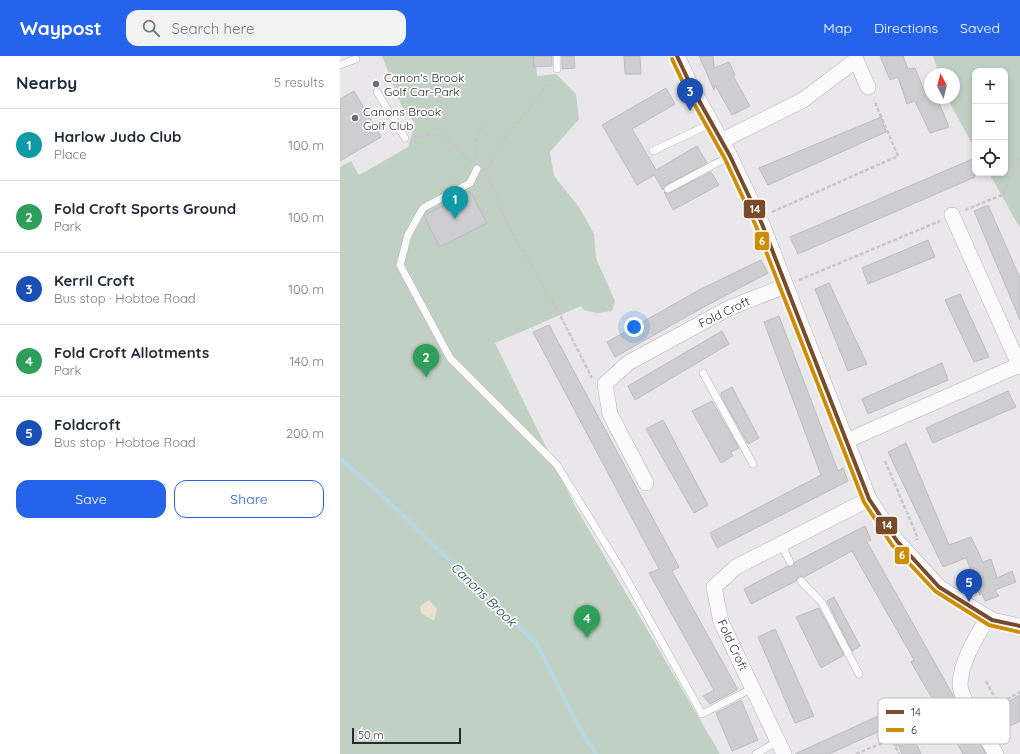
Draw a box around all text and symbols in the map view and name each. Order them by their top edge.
search box [126,10,406,46]
text: Waypost [20,16,102,40]
icon: search [140,17,162,39]
text: Search here [172,19,254,38]
text: Map [823,19,852,37]
text: Directions [874,19,938,37]
text: Saved [960,19,1000,37]
north arrow [924,68,960,104]
map controls [972,68,1008,176]
button: + [972,68,1008,104]
place label: Canon's Brook Golf Car-Park [384,70,465,99]
text: Nearby [16,72,77,93]
text: 5 results [274,74,324,90]
pin: 3 [677,78,703,111]
marker: Canon's Brook Golf Car-Park [371,79,381,89]
place label: Canons Brook Golf Club [363,104,441,133]
button: − [972,104,1008,140]
marker: Canons Brook Golf Club [350,113,360,123]
text: Harlow Judo Club [54,127,181,146]
text: 1 [26,137,32,153]
text: 100 m [288,137,324,153]
button: locate [972,140,1008,176]
text: Place [54,146,87,162]
pin: 1 [442,186,468,219]
text: Fold Croft Sports Ground [54,199,236,218]
line badge: 14 [743,199,766,219]
text: 14 [750,202,761,216]
text: 2 [25,209,33,225]
text: 100 m [288,209,324,225]
text: Park [54,218,82,234]
line badge: 6 [754,231,770,251]
text: 6 [759,234,765,248]
text: Kerril Croft [54,271,135,290]
text: 3 [26,281,32,297]
text: 100 m [288,281,324,297]
text: Bus stop · Hobtoe Road [54,290,196,306]
street label: Fold Croft [696,293,752,331]
your location [624,317,644,337]
text: Fold Croft Allotments [54,343,209,362]
pin: 2 [413,344,439,377]
text: 4 [25,353,33,369]
text: 140 m [289,353,324,369]
text: Park [54,362,82,378]
text: Foldcroft [54,415,121,434]
text: 5 [25,425,33,441]
text: 200 m [286,425,324,441]
text: Bus stop · Hobtoe Road [54,434,196,450]
button: Save [16,480,166,518]
button: Share [174,480,324,518]
line badge: 14 [875,516,898,535]
text: 14 [882,518,893,532]
line badge: 6 [894,546,910,565]
text: 6 [899,548,905,562]
water label: Canons Brook [448,559,521,630]
pin: 5 [956,569,982,602]
pin: 4 [574,605,600,638]
street label: Fold Croft [715,617,751,673]
legend [878,698,1010,744]
text: 14 [911,705,921,719]
text: 6 [911,723,917,737]
scale bar [352,726,461,745]
text: 50 m [358,728,384,742]

